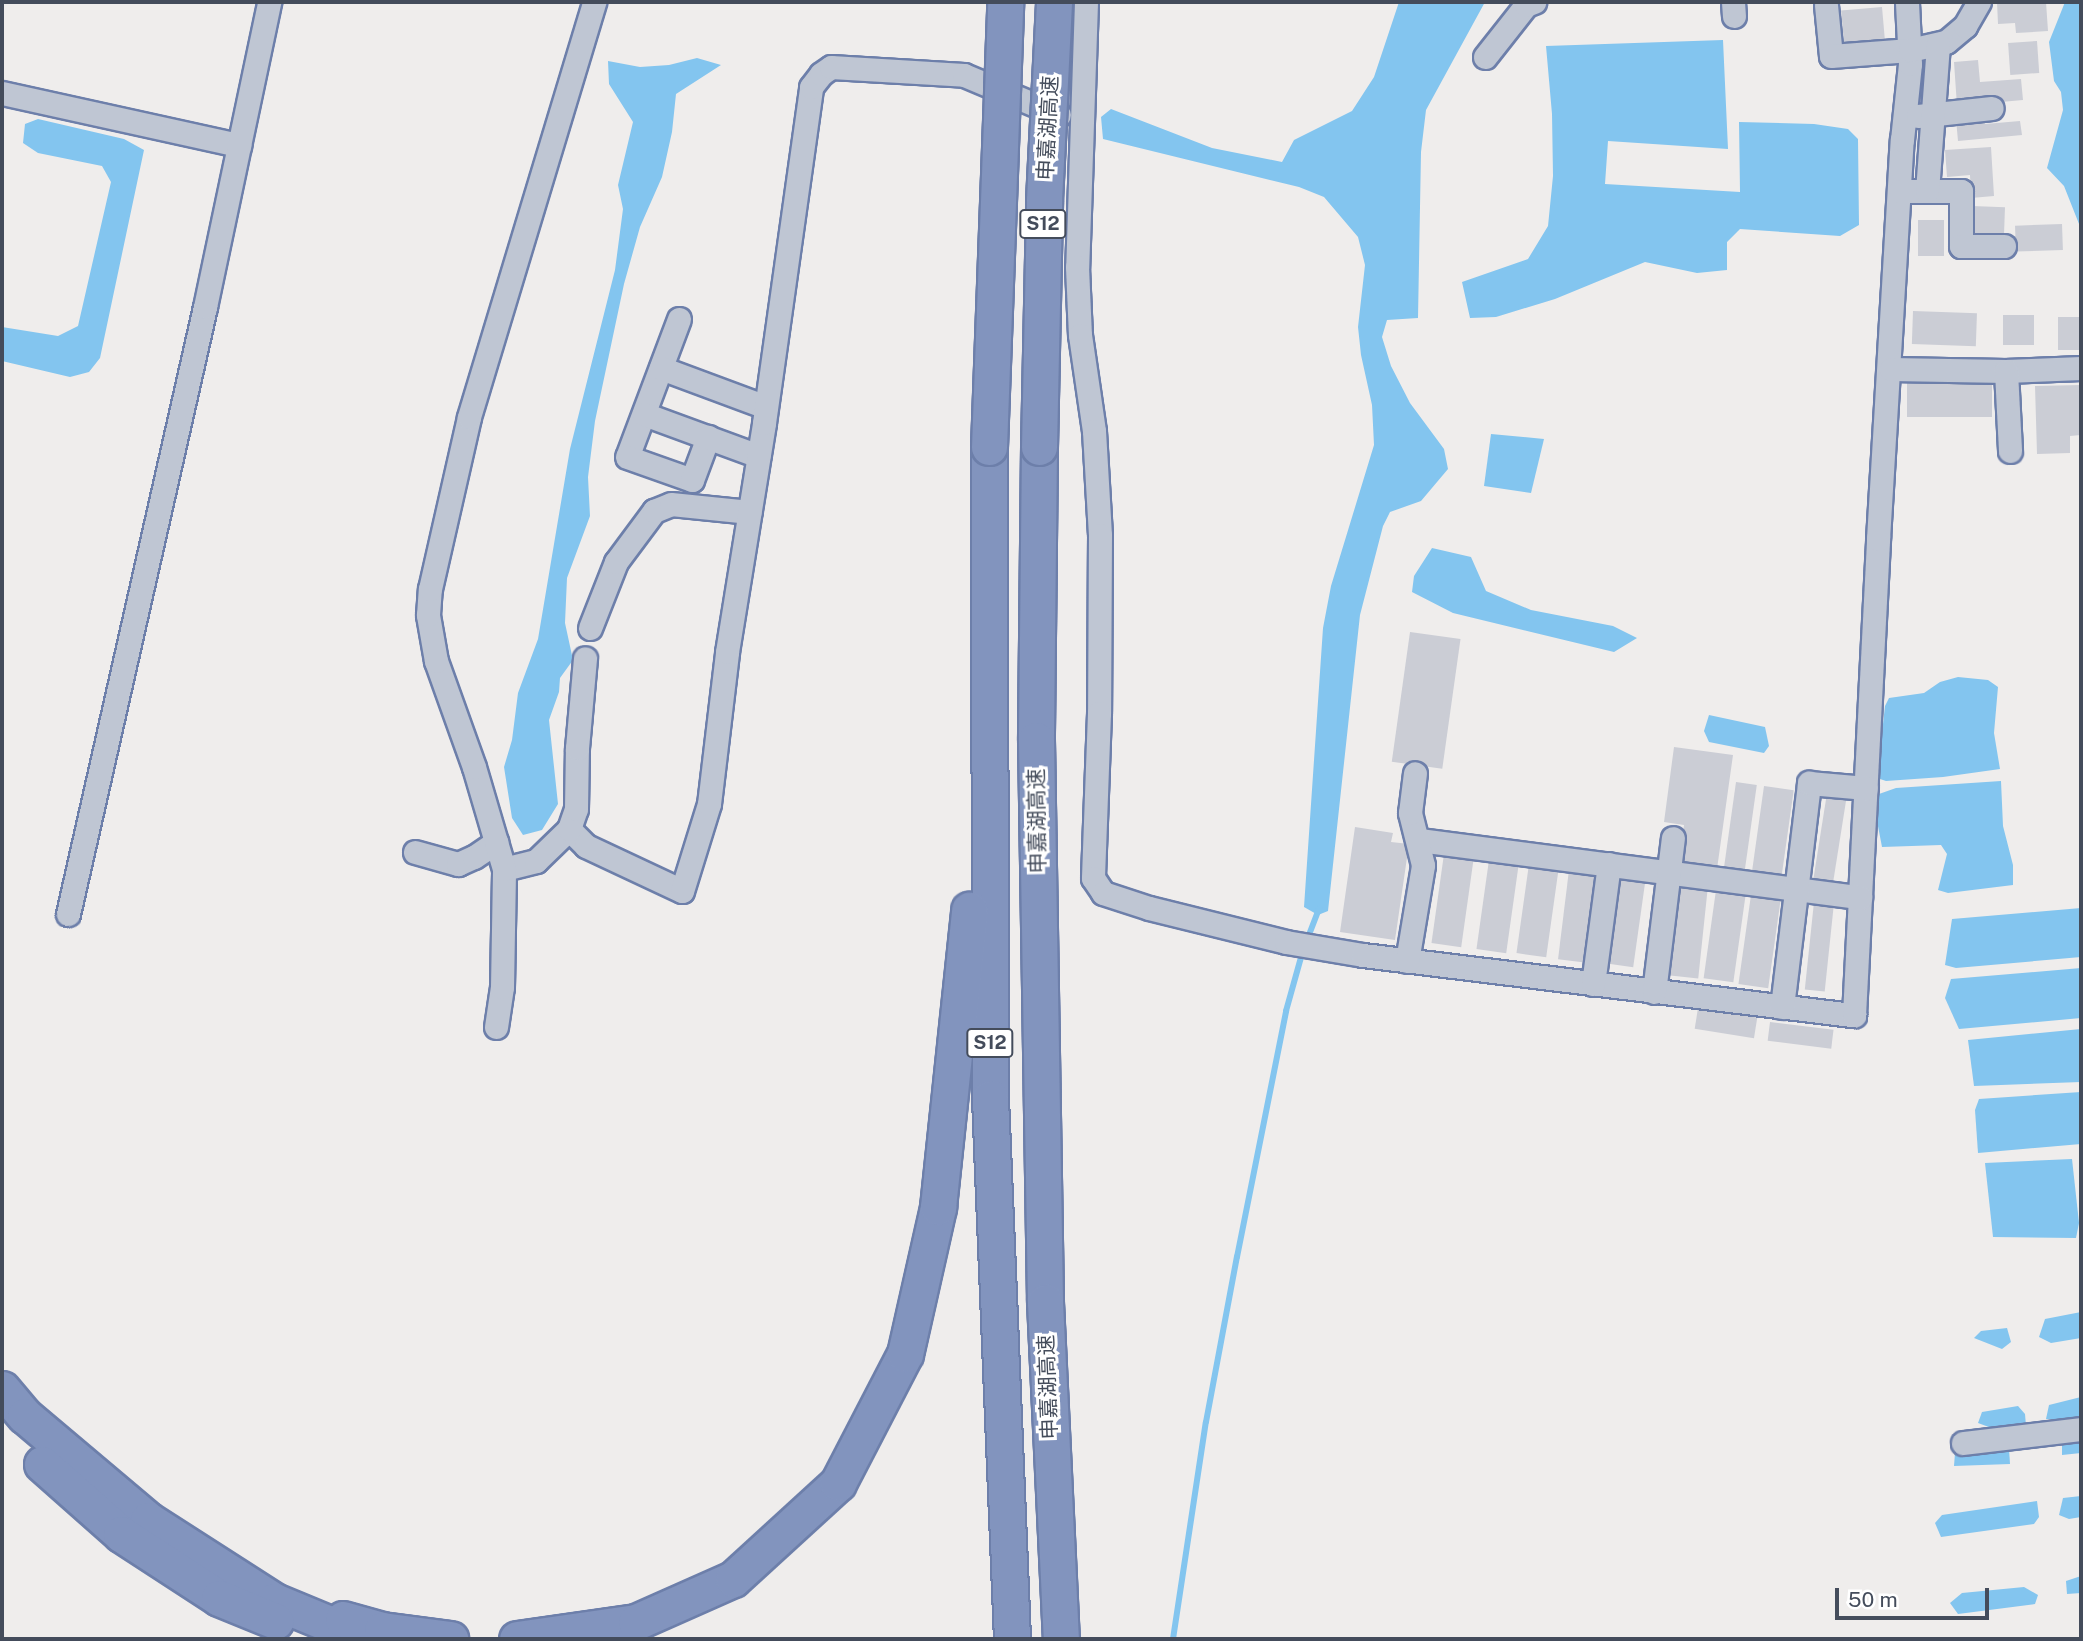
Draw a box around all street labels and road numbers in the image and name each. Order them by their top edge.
street label: 申嘉湖高速 [1033,75,1063,181]
road number: S12 [1018,208,1068,240]
street label: 申嘉湖高速 [1023,768,1051,874]
road number: S12 [965,1028,1014,1058]
street label: 申嘉湖高速 [1034,1334,1062,1440]

